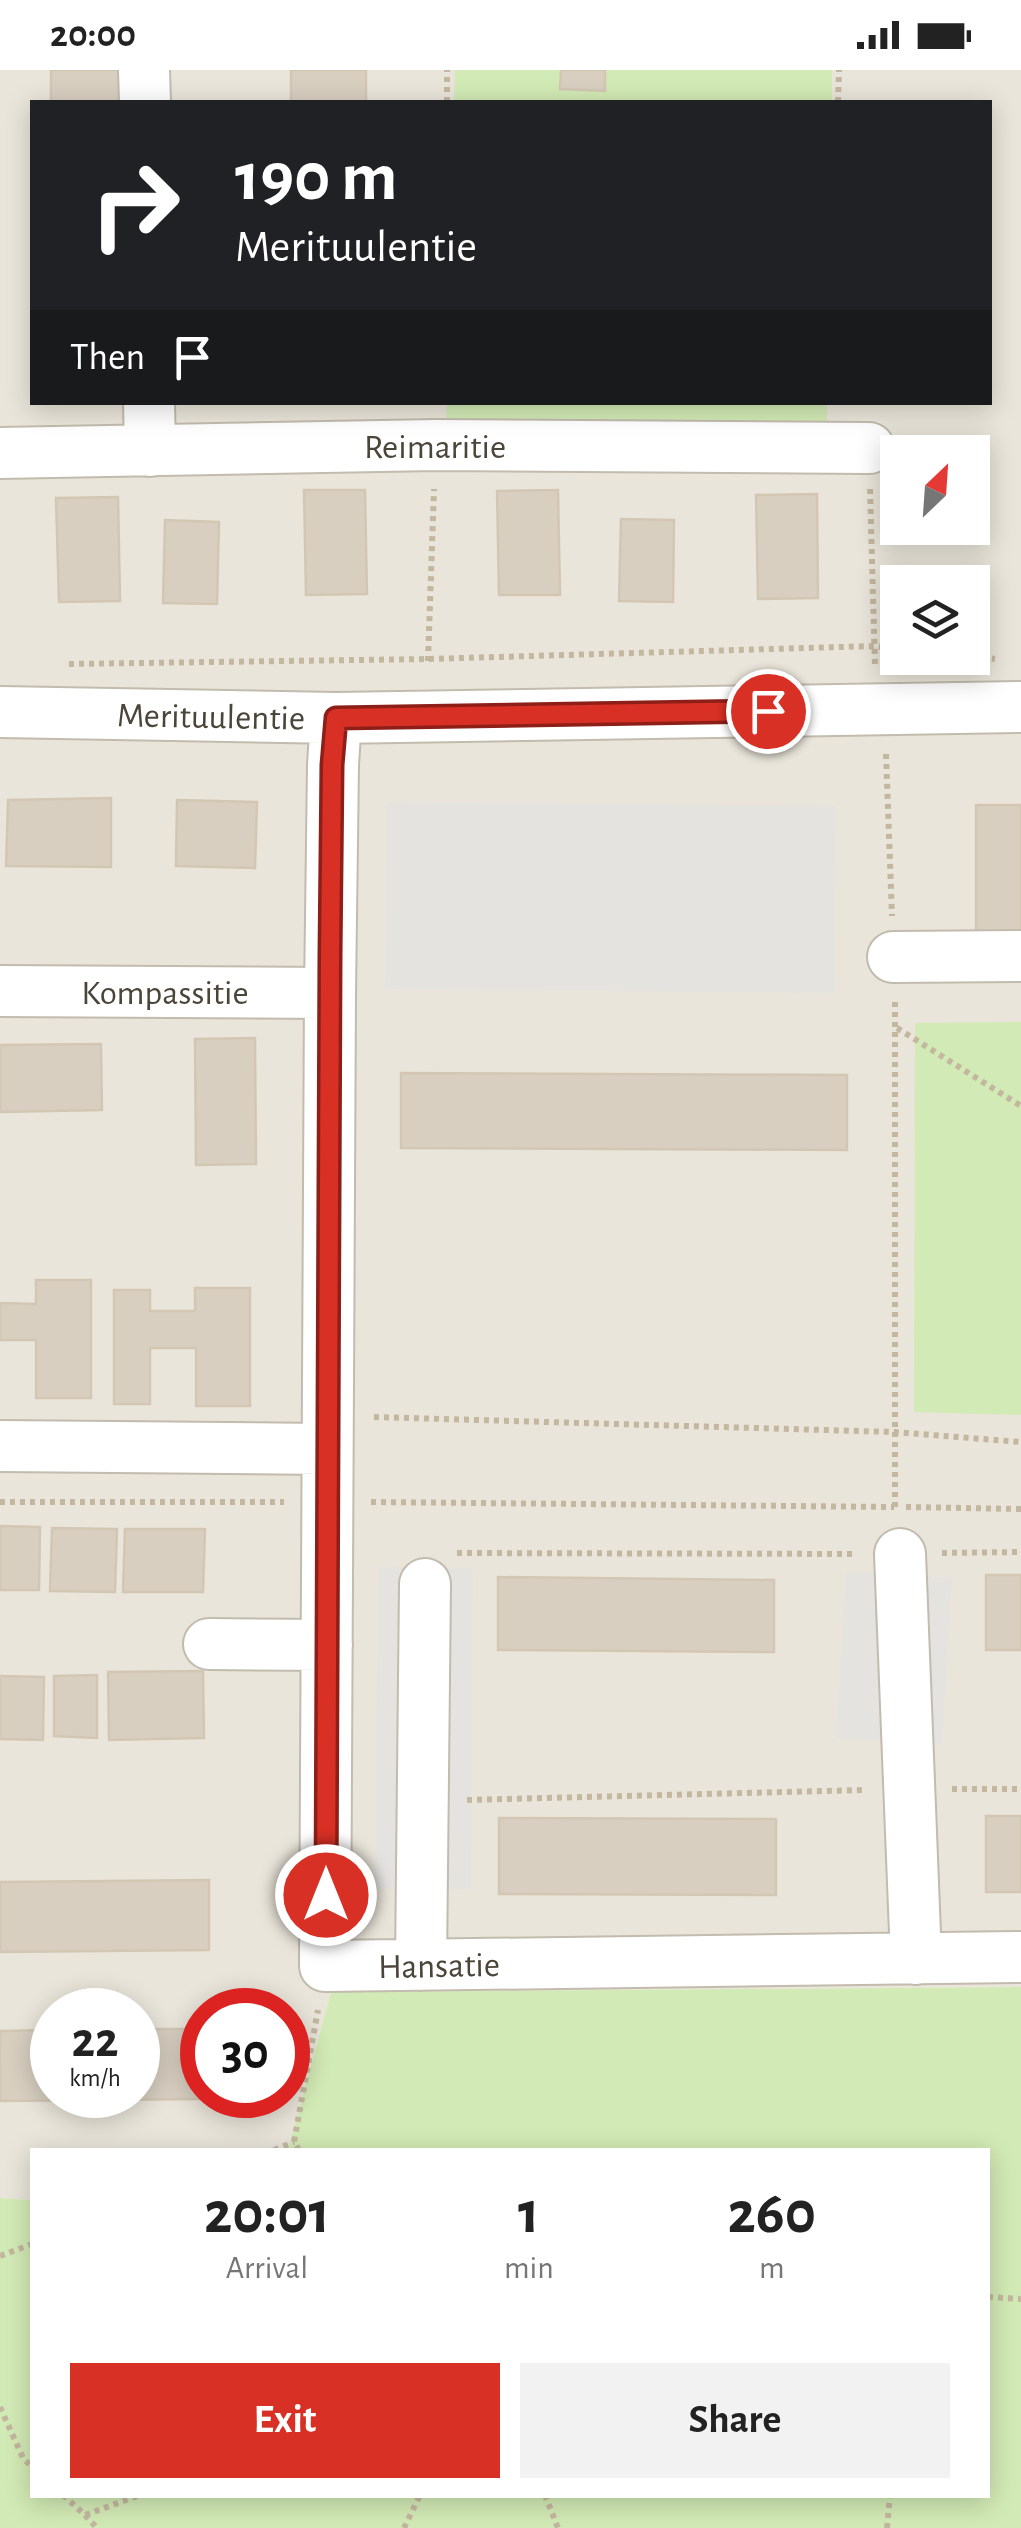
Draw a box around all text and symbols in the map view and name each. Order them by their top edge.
text: 20:00 [50,16,136,54]
icon: right [70,140,200,270]
text: 190 m [235,143,398,213]
text: Merituulentie [235,225,477,270]
icon: arrive [165,330,220,385]
text: Then [70,339,145,377]
street label: Reimaritie [364,430,506,465]
north arrow [880,435,990,545]
map controls [880,435,990,675]
button: layers [880,565,990,675]
pin [726,669,811,754]
icon: arrive [741,684,796,739]
street label: Merituulentie [117,698,305,737]
street label: Kompassitie [81,976,249,1011]
position arrow [274,1843,378,1947]
street label: Hansatie [378,1948,500,1985]
speed limit sign: 30 [180,1988,310,2118]
text: 22 [71,2016,119,2066]
text: km/h [69,2066,121,2091]
text: 20:01 [204,2184,330,2244]
text: 1 [518,2184,540,2244]
text: 260 [728,2184,816,2244]
text: Arrival [226,2252,308,2284]
text: min [504,2252,554,2284]
text: m [759,2252,785,2284]
button: Exit [70,2363,500,2478]
button: Share [520,2363,950,2478]

